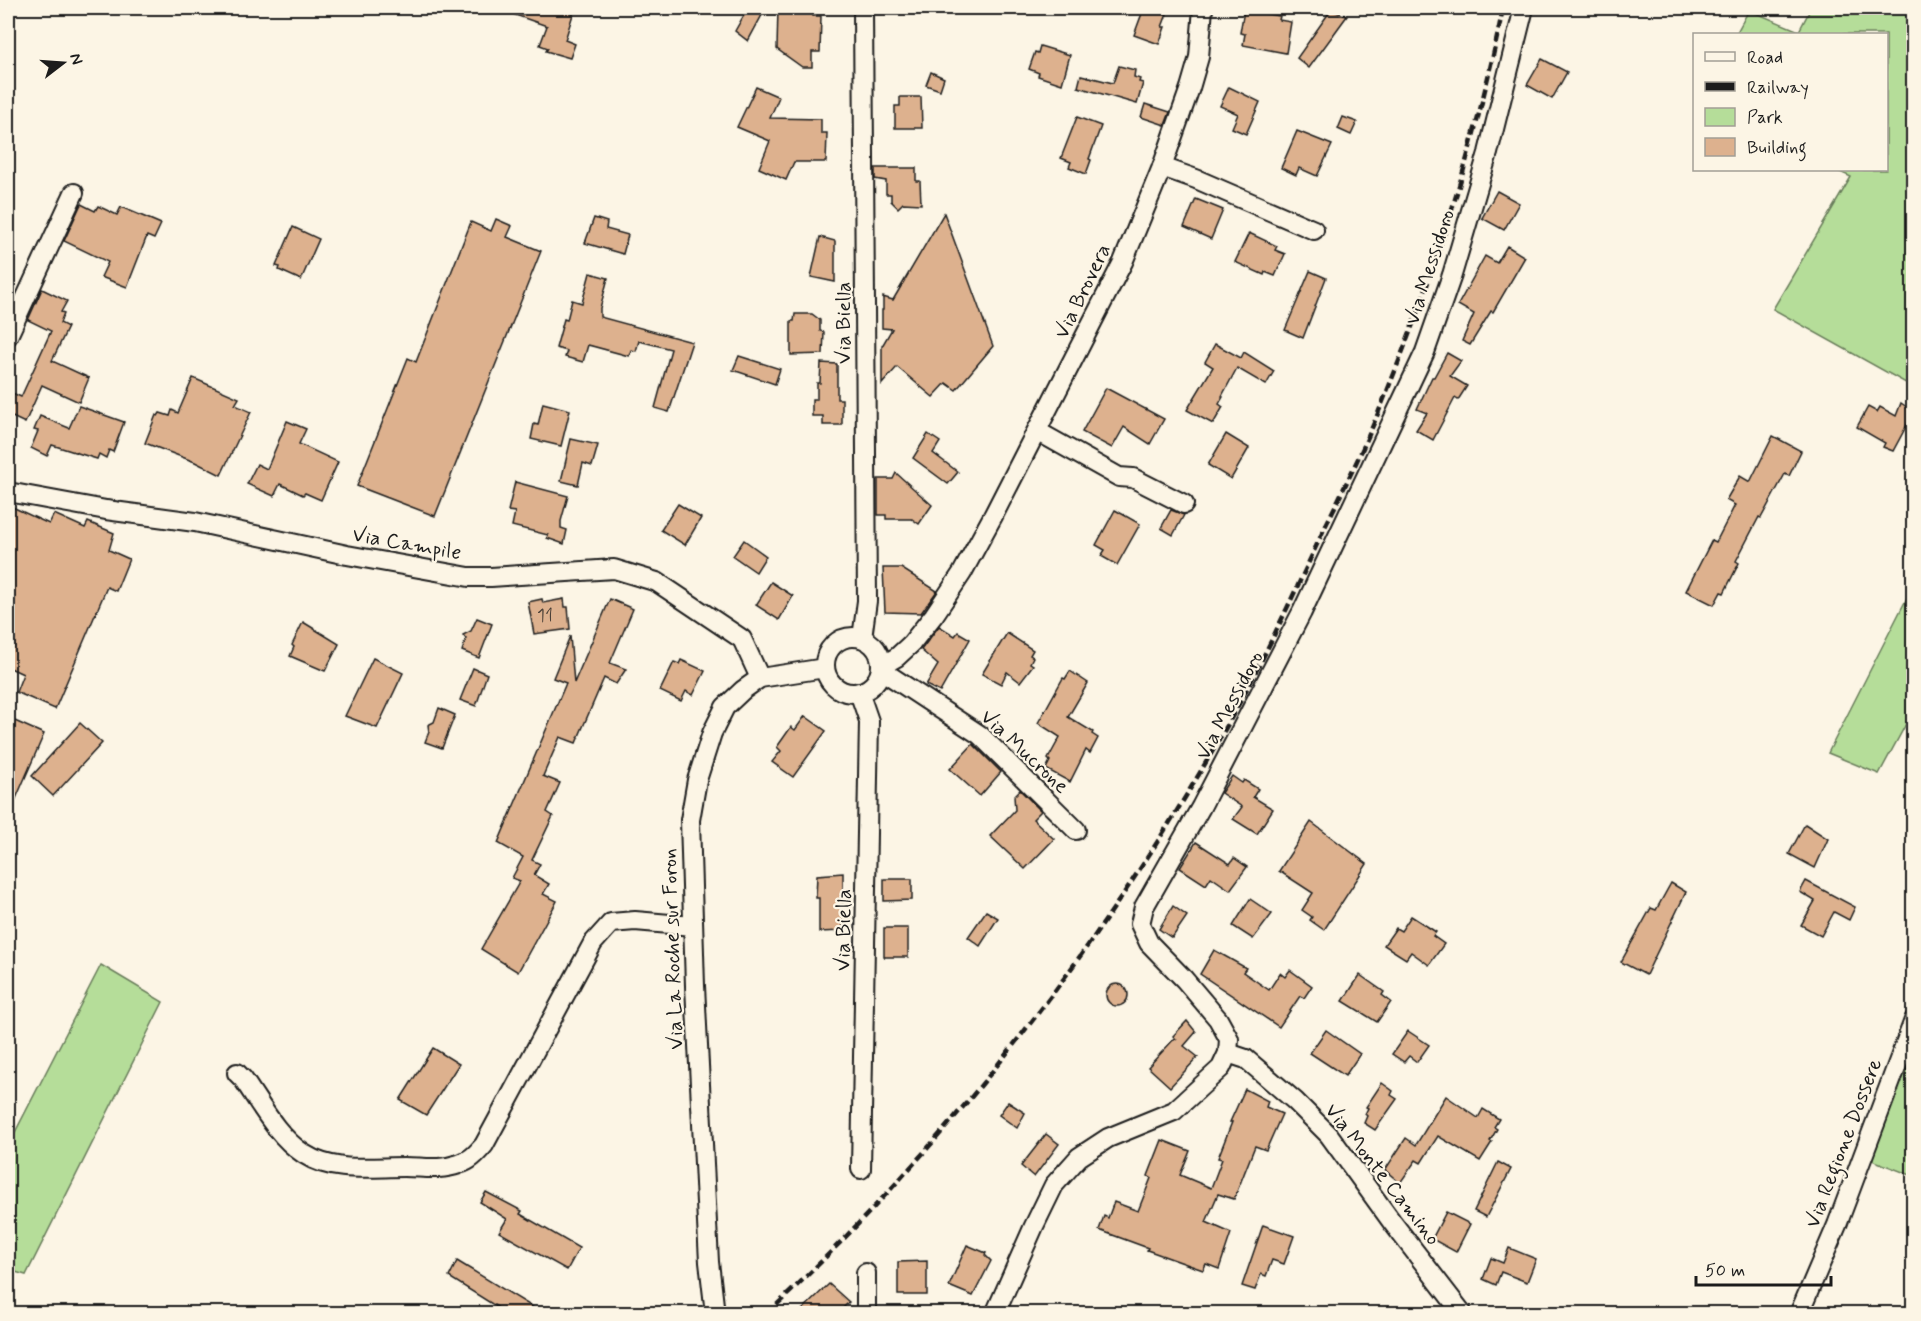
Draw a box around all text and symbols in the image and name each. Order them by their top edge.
north arrow [33,33,93,93]
legend [1693,33,1888,171]
text: Road [1747,46,1783,70]
text: N [64,51,88,67]
text: Railway [1747,76,1809,100]
text: Park [1747,106,1783,130]
text: Building [1747,136,1807,162]
street label: Via Messidoro [1398,206,1462,329]
street label: Via Brovera [1048,239,1118,344]
street label: Via Biella [830,282,858,364]
street label: Via Campile [350,521,464,567]
house number: 11 [537,604,553,628]
street label: Via Messidoro [1189,646,1270,765]
street label: Via Mucrone [974,703,1075,800]
street label: Via La Roche sur Foron [655,848,691,1050]
street label: Via Biella [829,889,859,971]
street label: Via Regione Dossere [1799,1054,1891,1233]
street label: Via Monte Camino [1318,1098,1447,1252]
scale bar [1696,1249,1831,1287]
text: 50 m [1705,1259,1745,1283]

